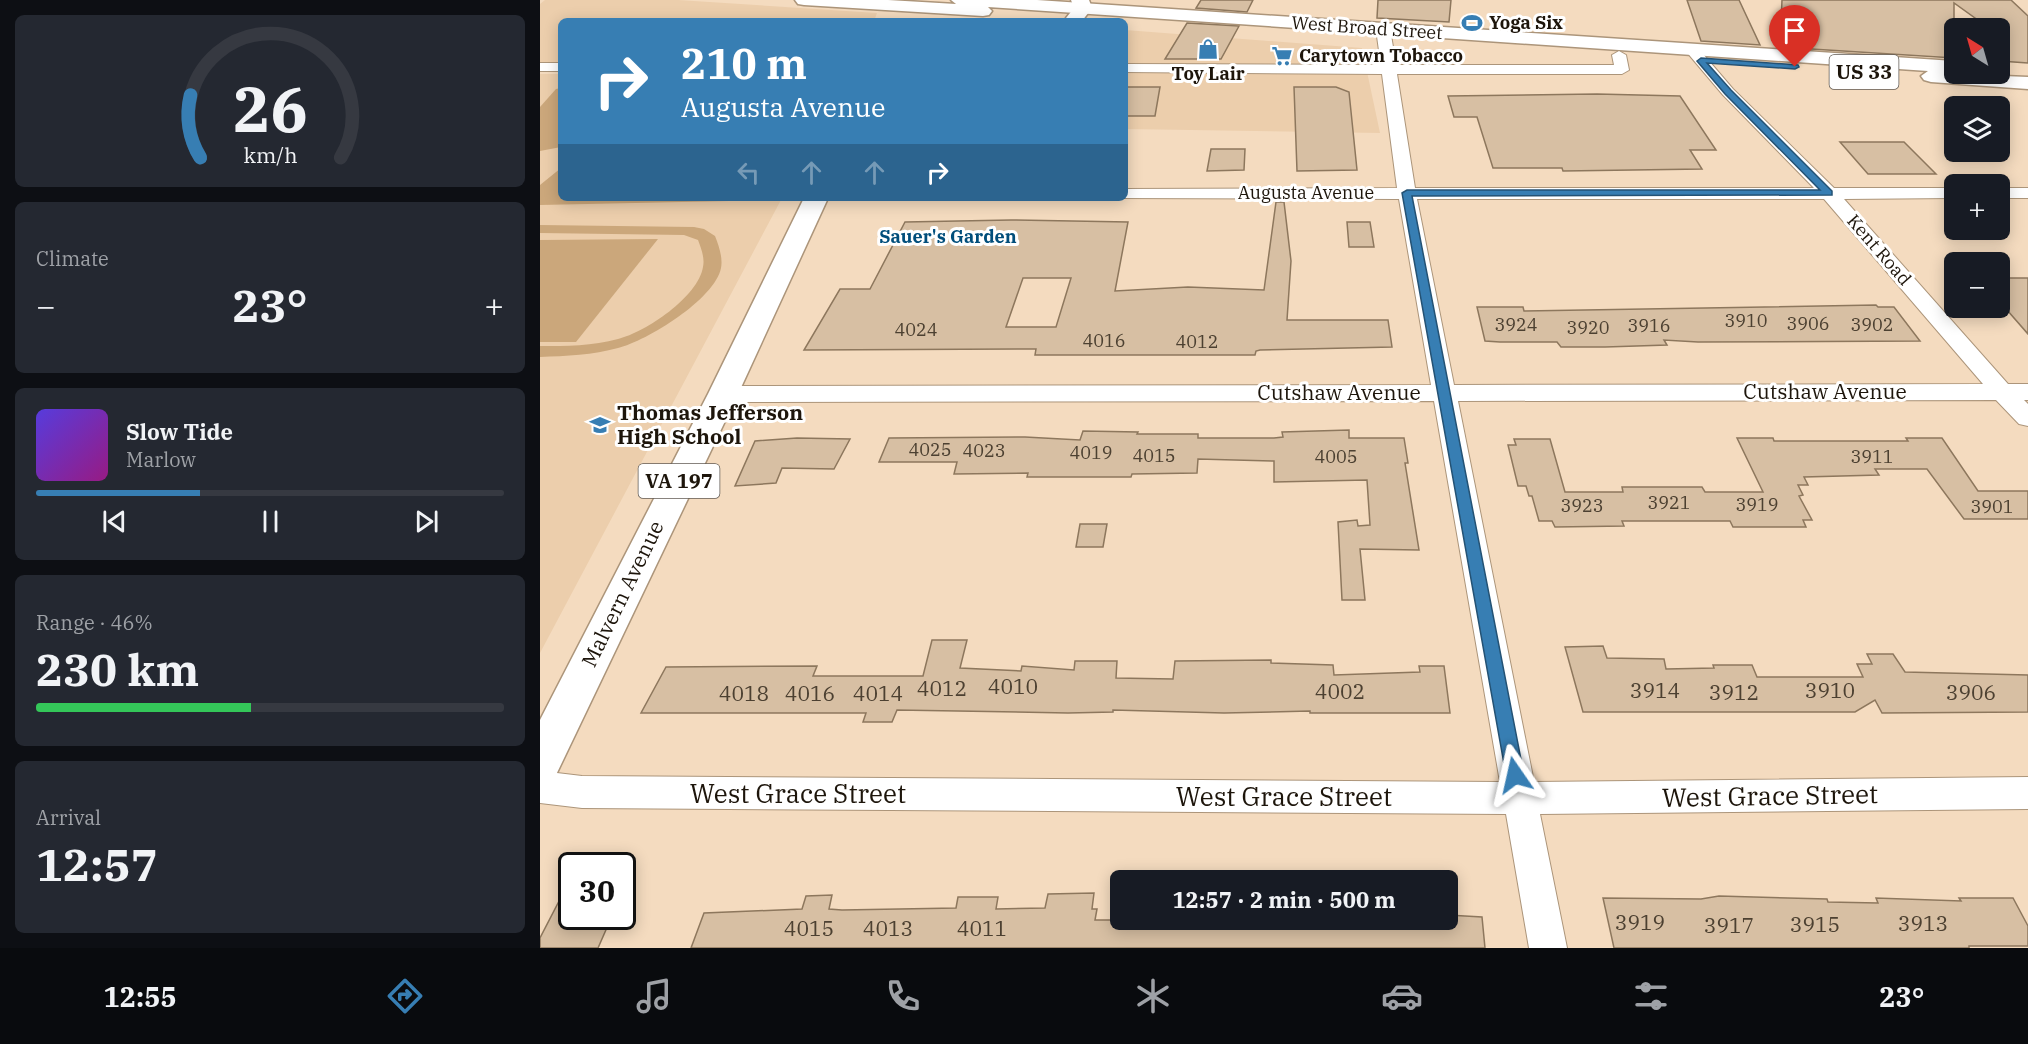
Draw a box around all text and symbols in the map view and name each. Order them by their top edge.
pin [1769,5,1820,67]
street label: West Broad Street [1291,11,1443,44]
sports icon: Yoga Six [1460,11,1484,35]
place label: Yoga Six [1489,11,1563,34]
icon: arrive [1778,14,1811,47]
north arrow [1944,18,2010,84]
map controls [1944,18,2010,318]
text: 210 m [681,36,807,91]
shop icon: Toy Lair [1196,37,1220,61]
icon: right [582,42,660,120]
supermarket icon: Carytown Tobacco [1270,44,1294,68]
place label: Carytown Tobacco [1299,44,1463,67]
road number: US 33 [1830,55,1898,89]
place label: Toy Lair [1171,62,1245,85]
text: 26 [233,68,307,149]
text: Augusta Avenue [681,89,886,124]
button: layers [1944,96,2010,162]
text: km/h [243,141,297,169]
icon: left [732,156,765,189]
icon: ahead [795,156,828,189]
icon: ahead [858,156,891,189]
icon: right [921,156,954,189]
button: + [1944,174,2010,240]
street label: Augusta Avenue [1238,181,1374,204]
street label: Kent Road [1842,209,1917,290]
district label: Sauer's Garden [879,225,1017,248]
text: Climate [36,245,109,272]
button: − [1944,252,2010,318]
text: 23° [232,276,308,334]
text: − [36,284,56,327]
text: + [484,284,504,327]
house number: 3910 [1724,309,1768,332]
house number: 3906 [1786,312,1830,335]
house number: 3924 [1494,313,1538,336]
house number: 3902 [1850,313,1894,336]
house number: 3916 [1627,314,1671,337]
house number: 3920 [1566,316,1610,339]
house number: 4024 [894,318,938,341]
house number: 4016 [1082,329,1126,352]
house number: 4012 [1175,330,1219,353]
street label: Cutshaw Avenue [1743,377,1907,405]
street label: Cutshaw Avenue [1257,378,1421,406]
place label: Thomas Jefferson High School [617,398,803,450]
school or university icon: Thomas Jefferson High School [588,413,612,437]
text: Slow Tide [126,417,233,446]
house number: 4025 [908,438,952,461]
house number: 4023 [962,439,1006,462]
house number: 4019 [1069,441,1113,464]
house number: 4015 [1132,444,1176,467]
house number: 4005 [1314,445,1358,468]
house number: 3911 [1850,445,1894,468]
text: Marlow [126,446,196,473]
road number: VA 197 [638,464,720,498]
house number: 3921 [1647,491,1691,514]
house number: 3919 [1735,493,1779,516]
house number: 3923 [1560,494,1604,517]
house number: 3901 [1970,495,2014,518]
icon: previous [98,505,131,538]
icon: pause [254,505,287,538]
icon: next [410,505,443,538]
street label: Malvern Avenue [575,516,670,671]
text: Range · 46% [36,609,153,636]
text: 230 km [36,640,199,698]
house number: 4010 [988,672,1038,700]
house number: 4012 [917,674,967,702]
house number: 3914 [1630,676,1680,704]
house number: 3910 [1805,676,1855,704]
house number: 4002 [1315,677,1365,705]
house number: 3912 [1709,678,1759,706]
house number: 3906 [1946,678,1996,706]
house number: 4018 [719,679,769,707]
house number: 4016 [785,679,835,707]
house number: 4014 [853,679,903,707]
position arrow [1483,743,1547,807]
street label: West Grace Street [690,776,906,810]
street label: West Grace Street [1662,776,1878,814]
street label: West Grace Street [1176,779,1392,813]
text: Arrival [36,804,101,831]
text: 12:57 [36,835,158,893]
speed limit sign: 30 [558,852,636,930]
text: 12:57 · 2 min · 500 m [1172,885,1396,914]
house number: 3919 [1615,908,1665,936]
house number: 3913 [1898,909,1948,937]
house number: 3915 [1790,910,1840,938]
house number: 3917 [1704,911,1754,939]
house number: 4015 [784,914,834,942]
house number: 4013 [863,914,913,942]
house number: 4011 [957,914,1007,942]
icon: directions [384,975,426,1017]
icon: music [633,975,675,1017]
icon: phone [882,975,924,1017]
icon: climate [1132,975,1174,1017]
icon: car [1381,975,1423,1017]
icon: filters [1630,975,1672,1017]
text: 12:55 [104,979,177,1014]
text: 23° [1879,979,1924,1014]

